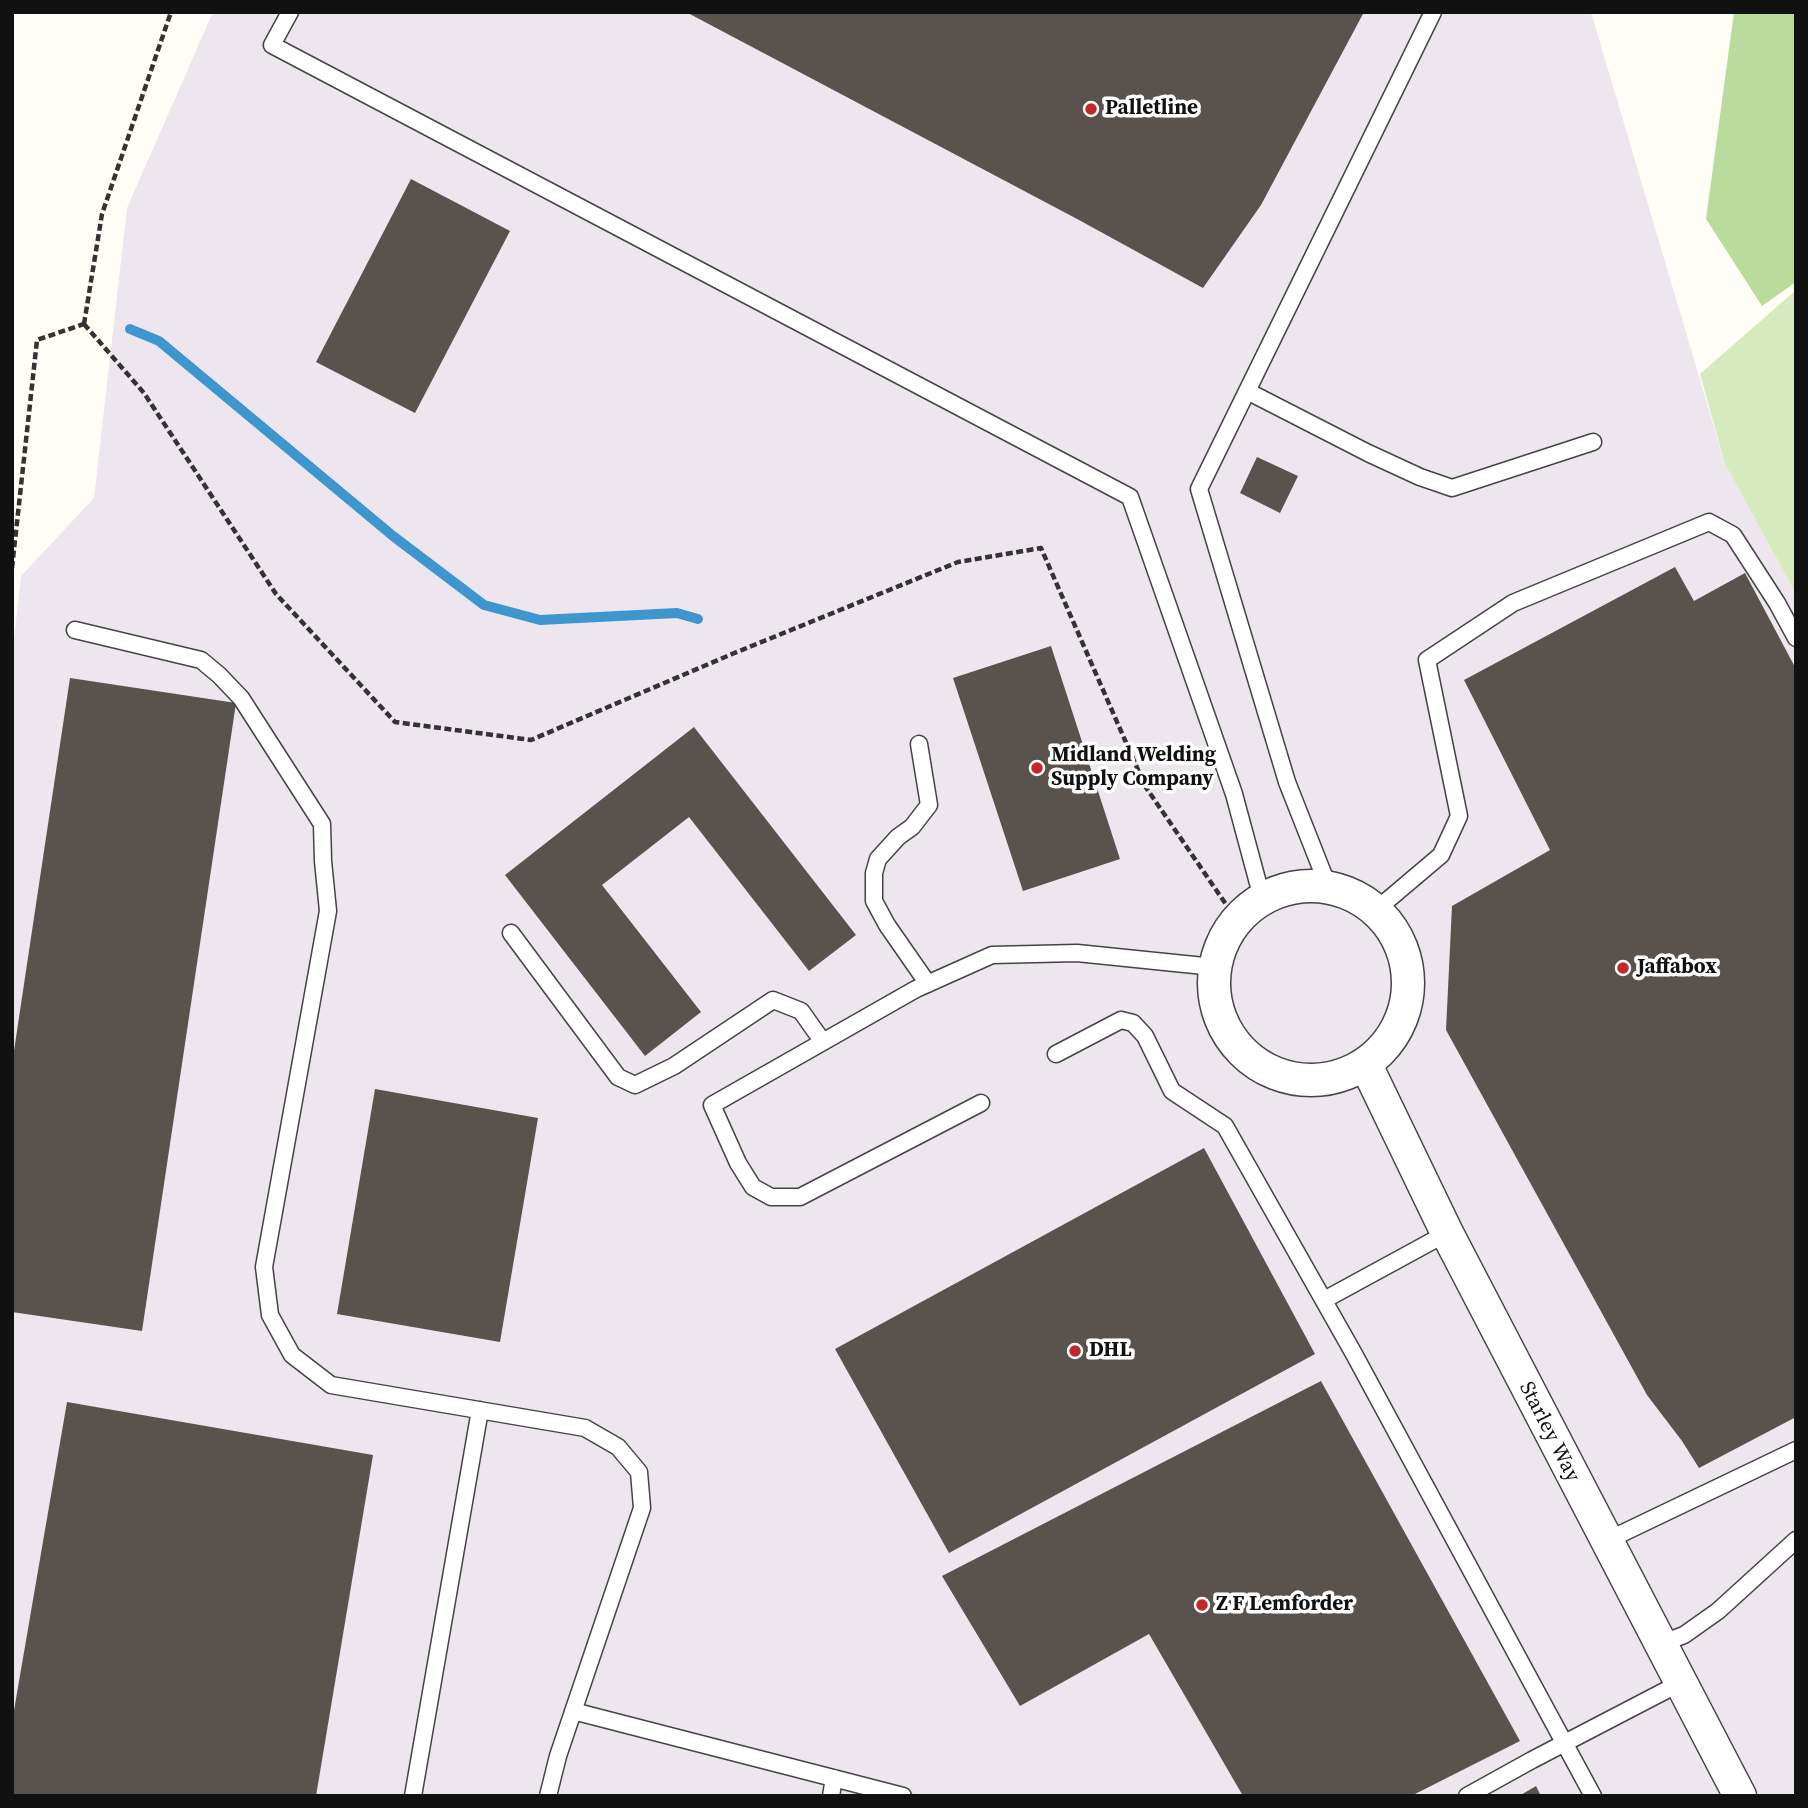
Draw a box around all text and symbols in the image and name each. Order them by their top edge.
place label: Palletline [1105,96,1198,122]
marker: Palletline [1083,101,1099,117]
place label: Midland Welding Supply Company [1051,743,1216,793]
marker: Midland Welding Supply Company [1029,760,1045,776]
place label: Jaffabox [1637,955,1717,981]
marker: Jaffabox [1615,960,1631,976]
place label: DHL [1089,1338,1132,1364]
marker: DHL [1067,1343,1083,1359]
street label: Starley Way [1513,1378,1585,1486]
place label: Z F Lemforder [1216,1592,1353,1618]
marker: Z F Lemforder [1194,1597,1210,1613]

